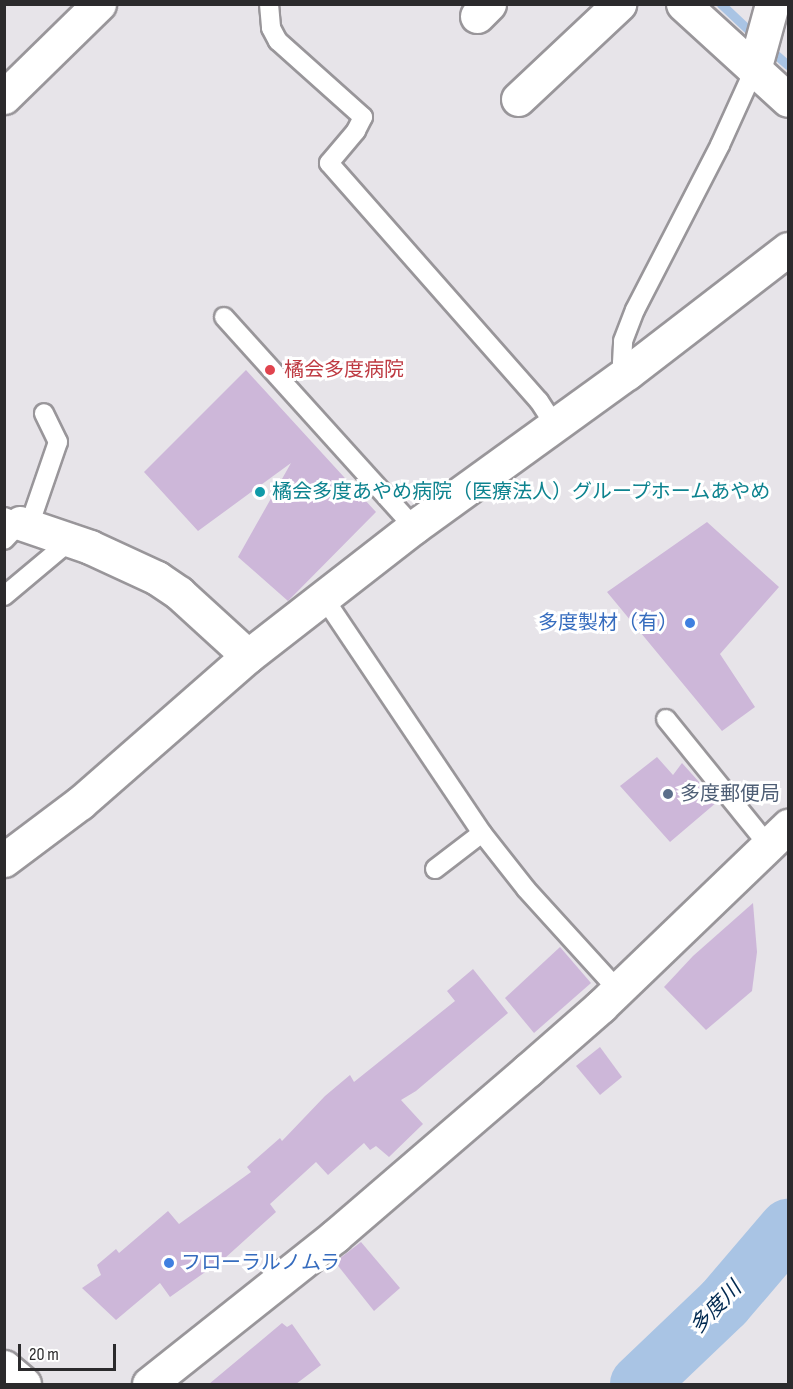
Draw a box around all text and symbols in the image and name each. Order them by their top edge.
place label: 橘会多度病院 [284,358,404,382]
marker: 橘会多度病院 [261,361,279,379]
place label: 橘会多度あやめ病院（医療法人）グループホームあやめ [272,480,772,504]
marker: 橘会多度あやめ病院（医療法人）グループホームあやめ [253,485,267,499]
place label: 多度製材（有） [538,611,678,635]
marker: 多度製材（有） [683,616,697,630]
place label: 多度郵便局 [680,782,780,806]
marker: 多度郵便局 [661,787,675,801]
place label: フローラルノムラ [181,1251,341,1275]
marker: フローラルノムラ [162,1256,176,1270]
water label: 多度川 [685,1277,747,1339]
scale bar [21,1332,118,1370]
text: 20 m [29,1344,59,1365]

